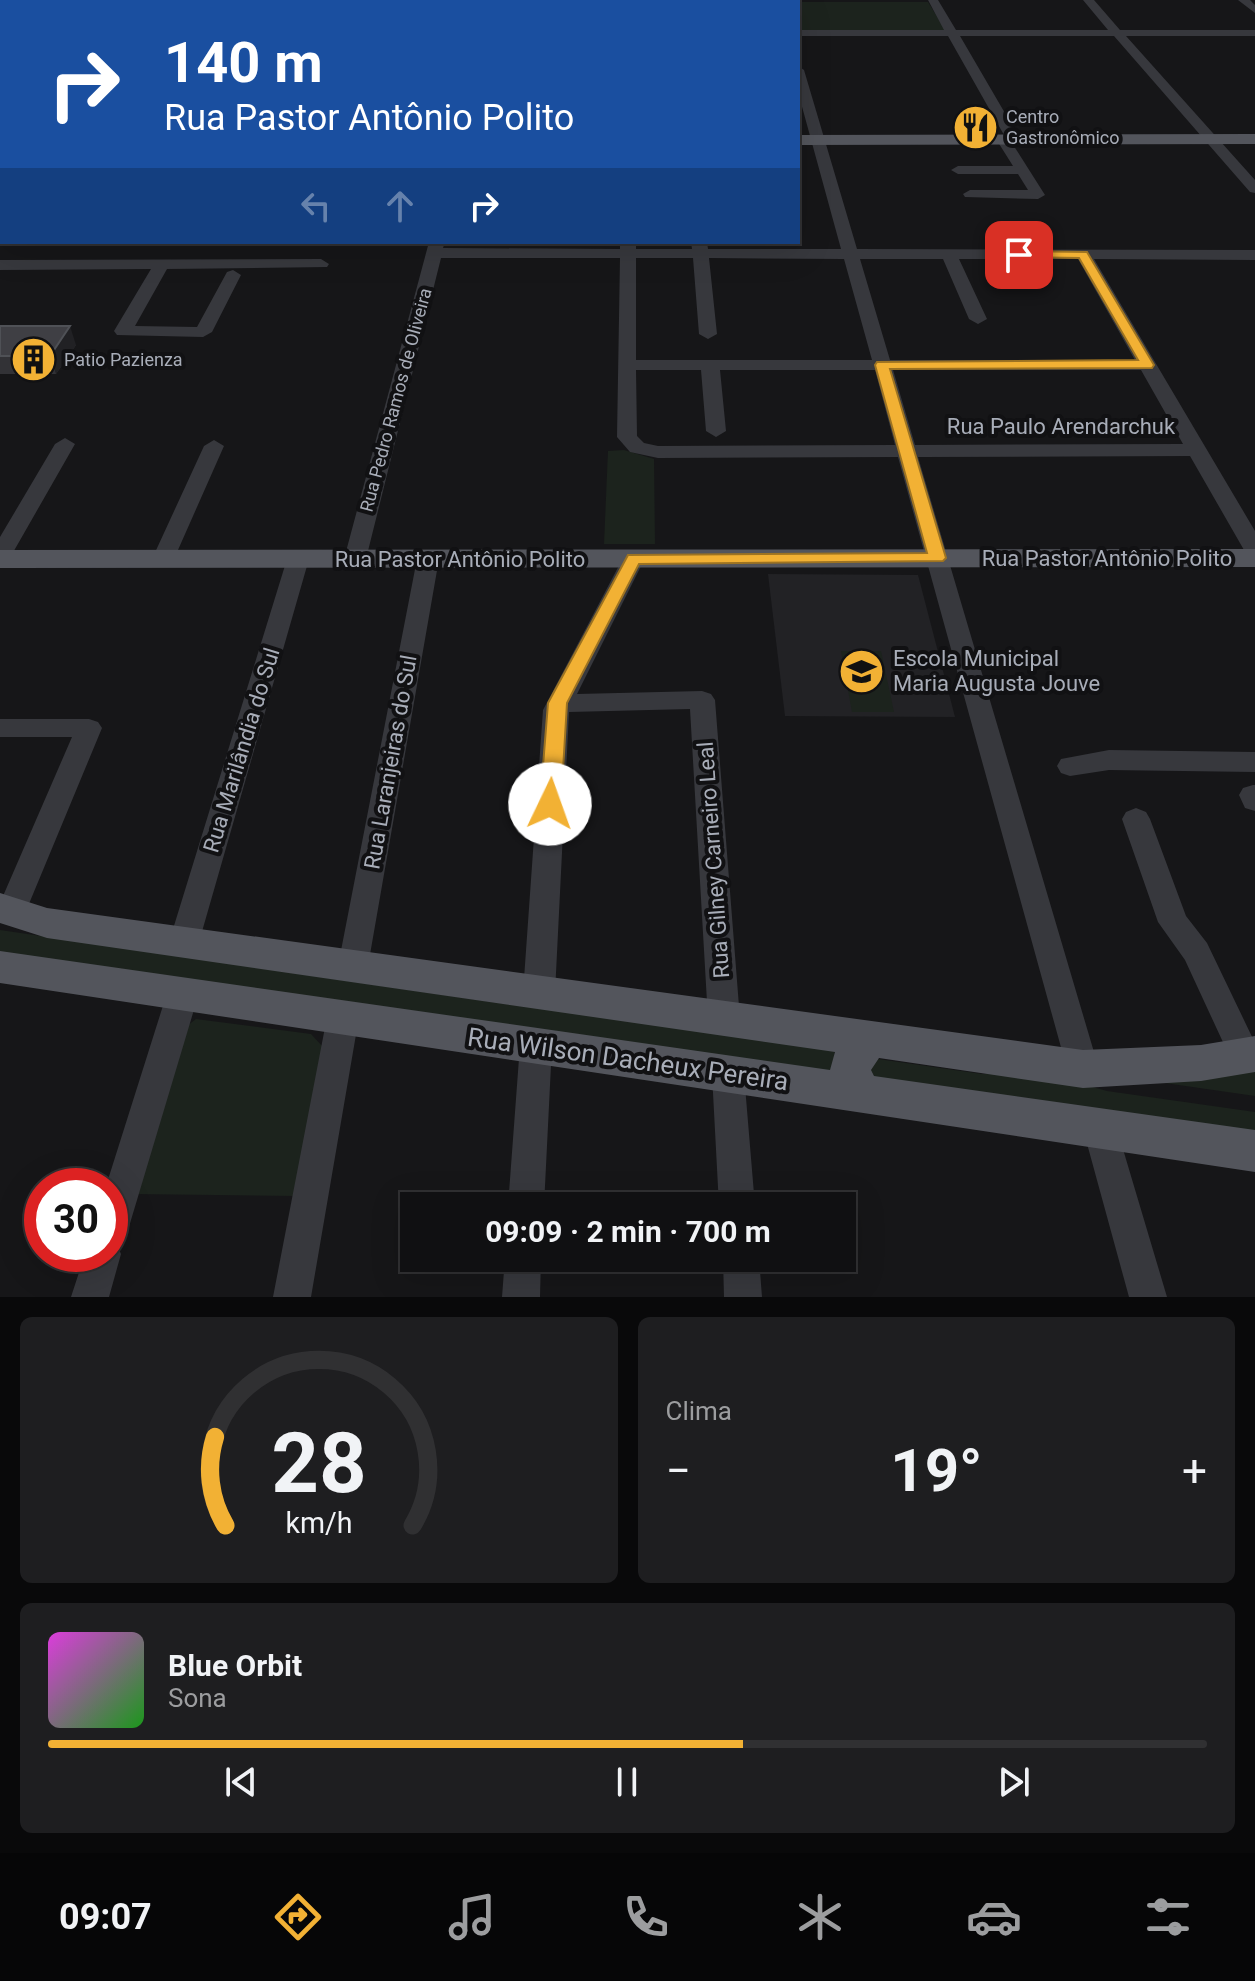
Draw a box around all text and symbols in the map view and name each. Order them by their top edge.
text: 140 m [164,30,323,96]
icon: right [32,32,136,136]
text: Rua Pastor Antônio Polito [164,97,574,139]
restaurant icon: Centro Gastronômico [951,103,999,151]
place label: Centro Gastronômico [1006,106,1119,148]
icon: left [294,184,338,228]
icon: ahead [378,184,422,228]
icon: right [462,184,506,228]
pin [985,221,1053,289]
icon: arrive [997,233,1041,277]
street label: Rua Pedro Ramos de Oliveira [355,286,436,514]
building icon: Patio Pazienza [9,336,57,384]
place label: Patio Pazienza [64,349,183,370]
street label: Rua Paulo Arendarchuk [947,414,1176,439]
street label: Rua Pastor Antônio Polito [982,546,1232,571]
street label: Rua Pastor Antônio Polito [335,547,585,572]
street label: Rua Marilândia do Sul [198,645,285,855]
place label: Escola Municipal Maria Augusta Jouve [893,646,1100,696]
school or university icon: Escola Municipal Maria Augusta Jouve [838,647,886,695]
street label: Rua Laranjeiras do Sul [359,653,422,871]
street label: Rua Gilney Carneiro Leal [693,741,734,979]
position arrow [508,762,592,846]
street label: Rua Wilson Dacheux Pereira [466,1022,790,1096]
speed limit sign: 30 [24,1168,128,1272]
text: 09:09 · 2 min · 700 m [485,1214,771,1249]
text: Clima [666,1396,732,1426]
text: 28 [271,1415,366,1512]
text: 19° [890,1435,982,1506]
text: − [666,1445,691,1497]
text: + [1182,1445,1207,1497]
text: km/h [285,1506,352,1540]
text: Blue Orbit [168,1648,302,1683]
text: Sona [168,1683,227,1713]
icon: previous [219,1760,263,1804]
icon: pause [605,1760,649,1804]
icon: next [992,1760,1036,1804]
icon: directions [270,1889,326,1945]
icon: music [444,1889,500,1945]
icon: phone [618,1889,674,1945]
icon: climate [792,1889,848,1945]
icon: car [966,1889,1022,1945]
icon: filters [1140,1889,1196,1945]
text: 09:07 [59,1896,152,1938]

